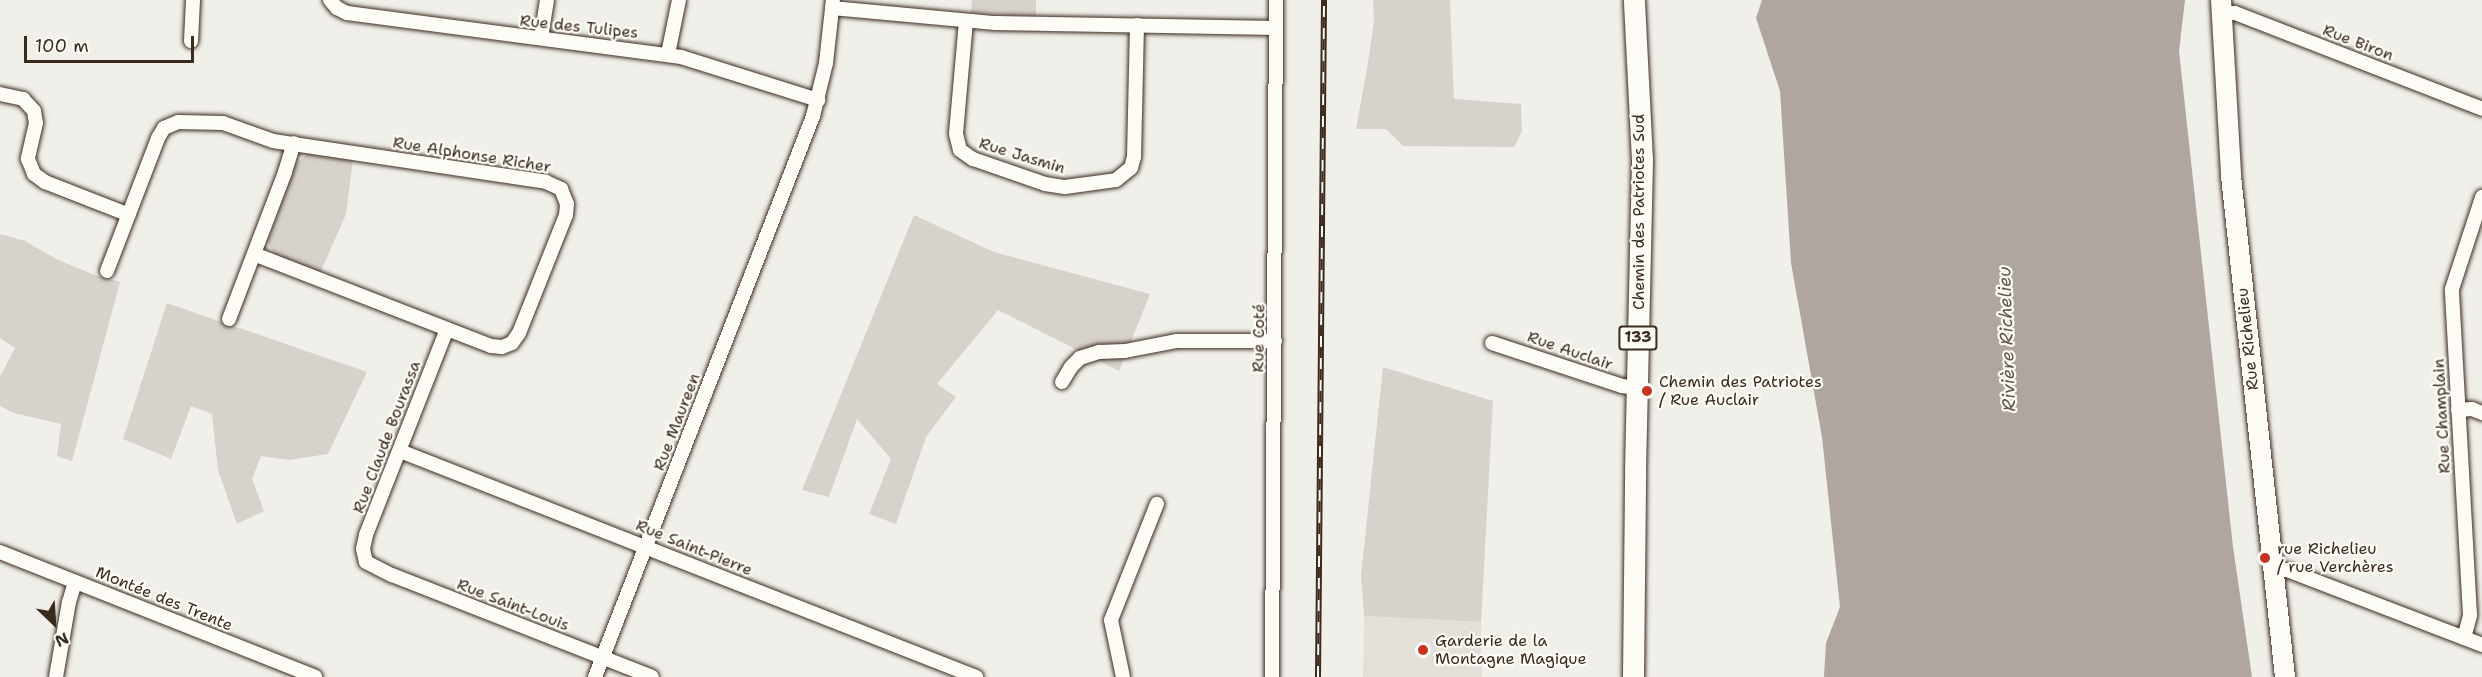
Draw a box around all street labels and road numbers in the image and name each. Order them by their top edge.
street label: Rue des Tulipes [519,11,639,43]
street label: Rue Biron [2320,21,2396,65]
street label: Chemin des Patriotes Sud [1629,114,1649,310]
street label: Rue Alphonse Richer [391,133,553,177]
street label: Rue Jasmin [977,134,1067,178]
street label: Rue Richelieu [2233,287,2263,391]
street label: Rue Coté [1249,303,1269,373]
road number: 133 [1617,326,1659,350]
street label: Rue Auclair [1525,327,1615,375]
street label: Rue Claude Bourassa [349,358,425,516]
street label: Rue Champlain [2429,358,2455,474]
street label: Rue Maureen [650,371,704,473]
street label: Rue Saint-Pierre [633,516,755,580]
street label: Montée des Trente [93,563,235,635]
street label: Rue Saint-Louis [454,575,572,635]

